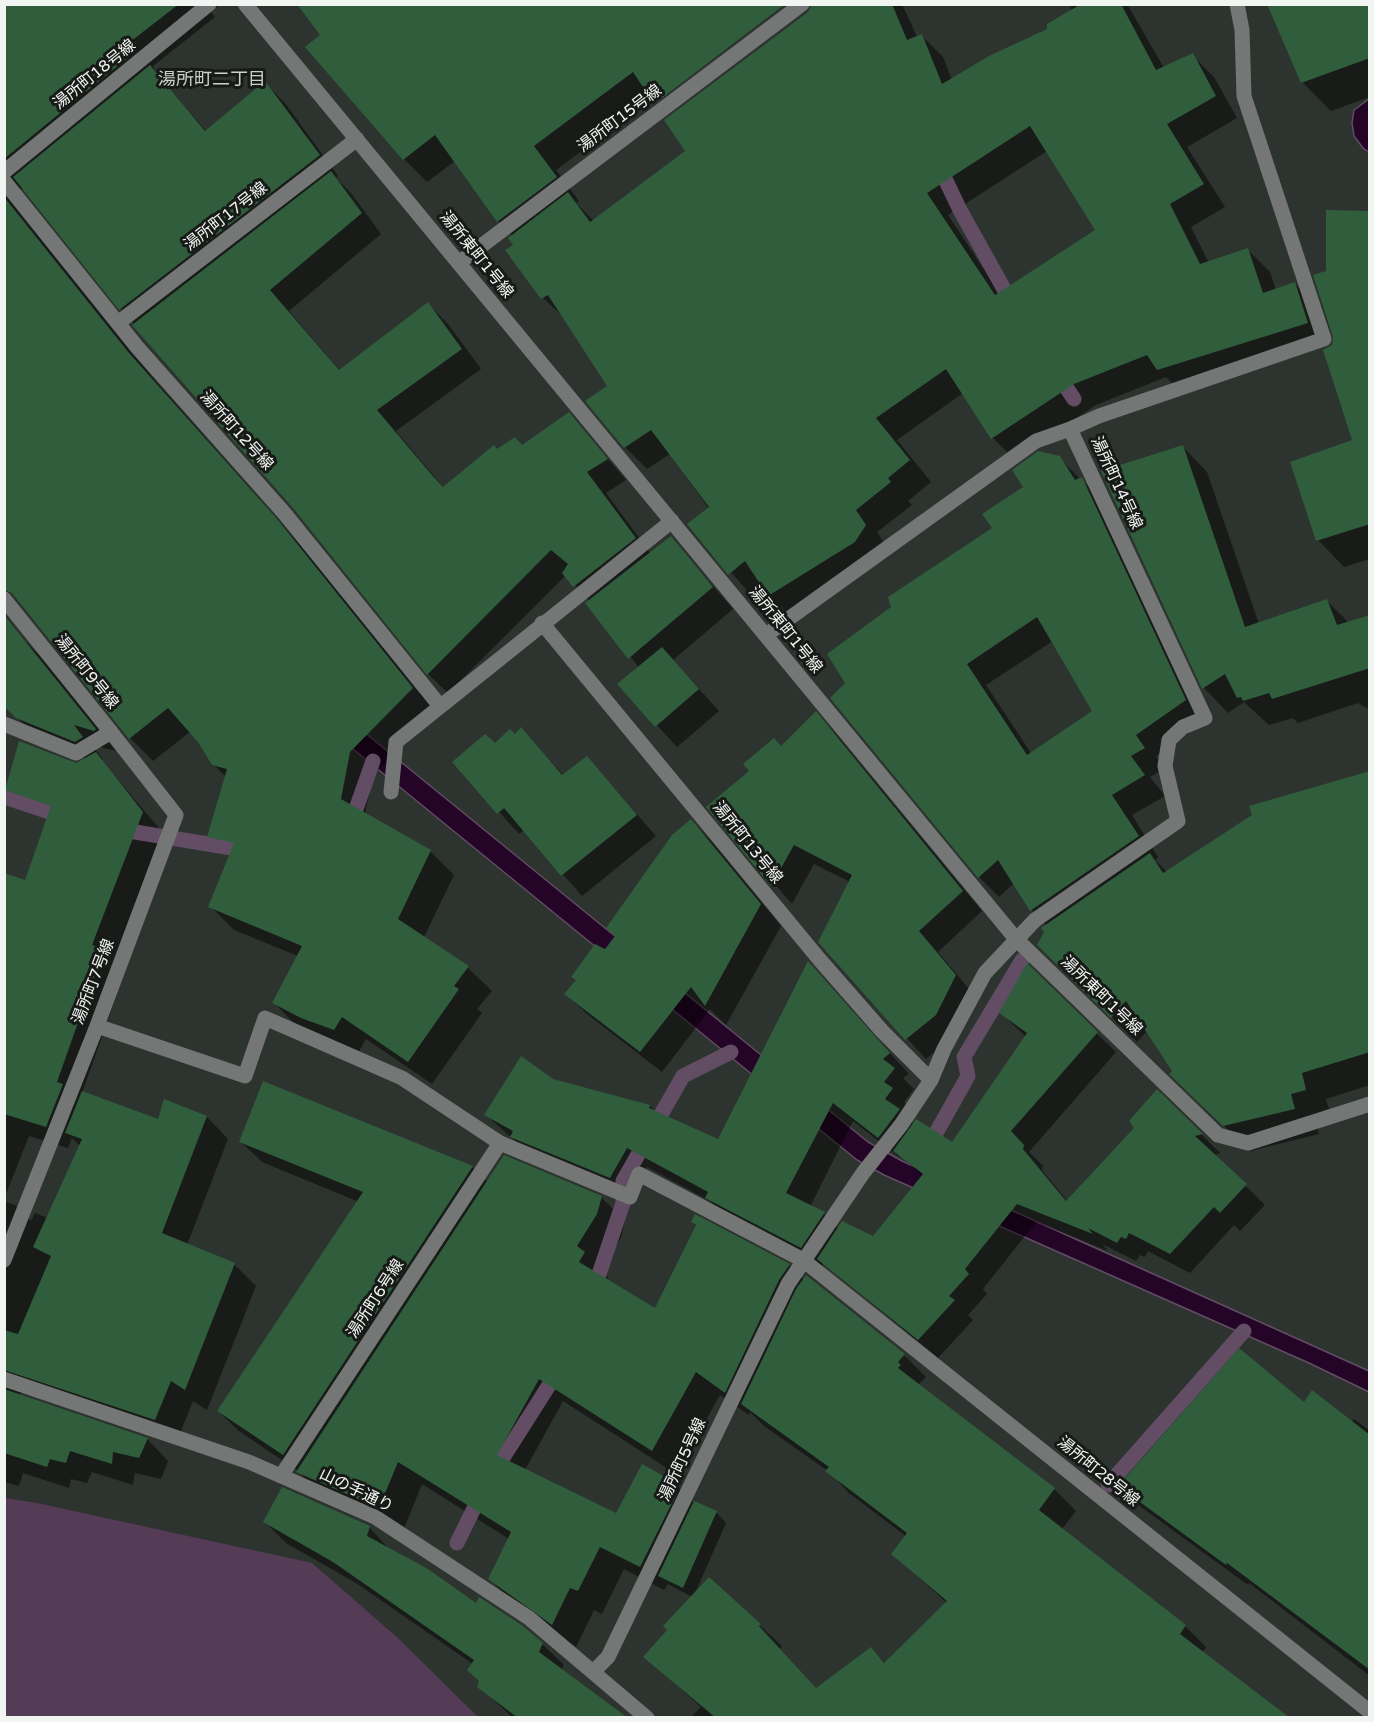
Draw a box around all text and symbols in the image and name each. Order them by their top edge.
street label: 湯所町18号線 [50,36,140,114]
district label: 湯所町二丁目 [158,69,266,91]
street label: 湯所町15号線 [574,81,666,157]
street label: 湯所町17号線 [181,179,271,255]
street label: 湯所東町1号線 [435,208,517,302]
street label: 湯所町12号線 [195,387,277,475]
street label: 湯所町14号線 [1086,434,1146,532]
street label: 湯所東町1号線 [744,583,826,677]
street label: 湯所町9号線 [50,631,122,713]
street label: 湯所町13号線 [708,798,786,888]
street label: 湯所町7号線 [69,937,119,1027]
street label: 湯所東町1号線 [1056,952,1146,1040]
street label: 湯所町6号線 [343,1256,409,1342]
street label: 湯所町5号線 [655,1415,711,1505]
street label: 湯所町28号線 [1053,1433,1143,1511]
street label: 山の手通り [316,1465,396,1517]

